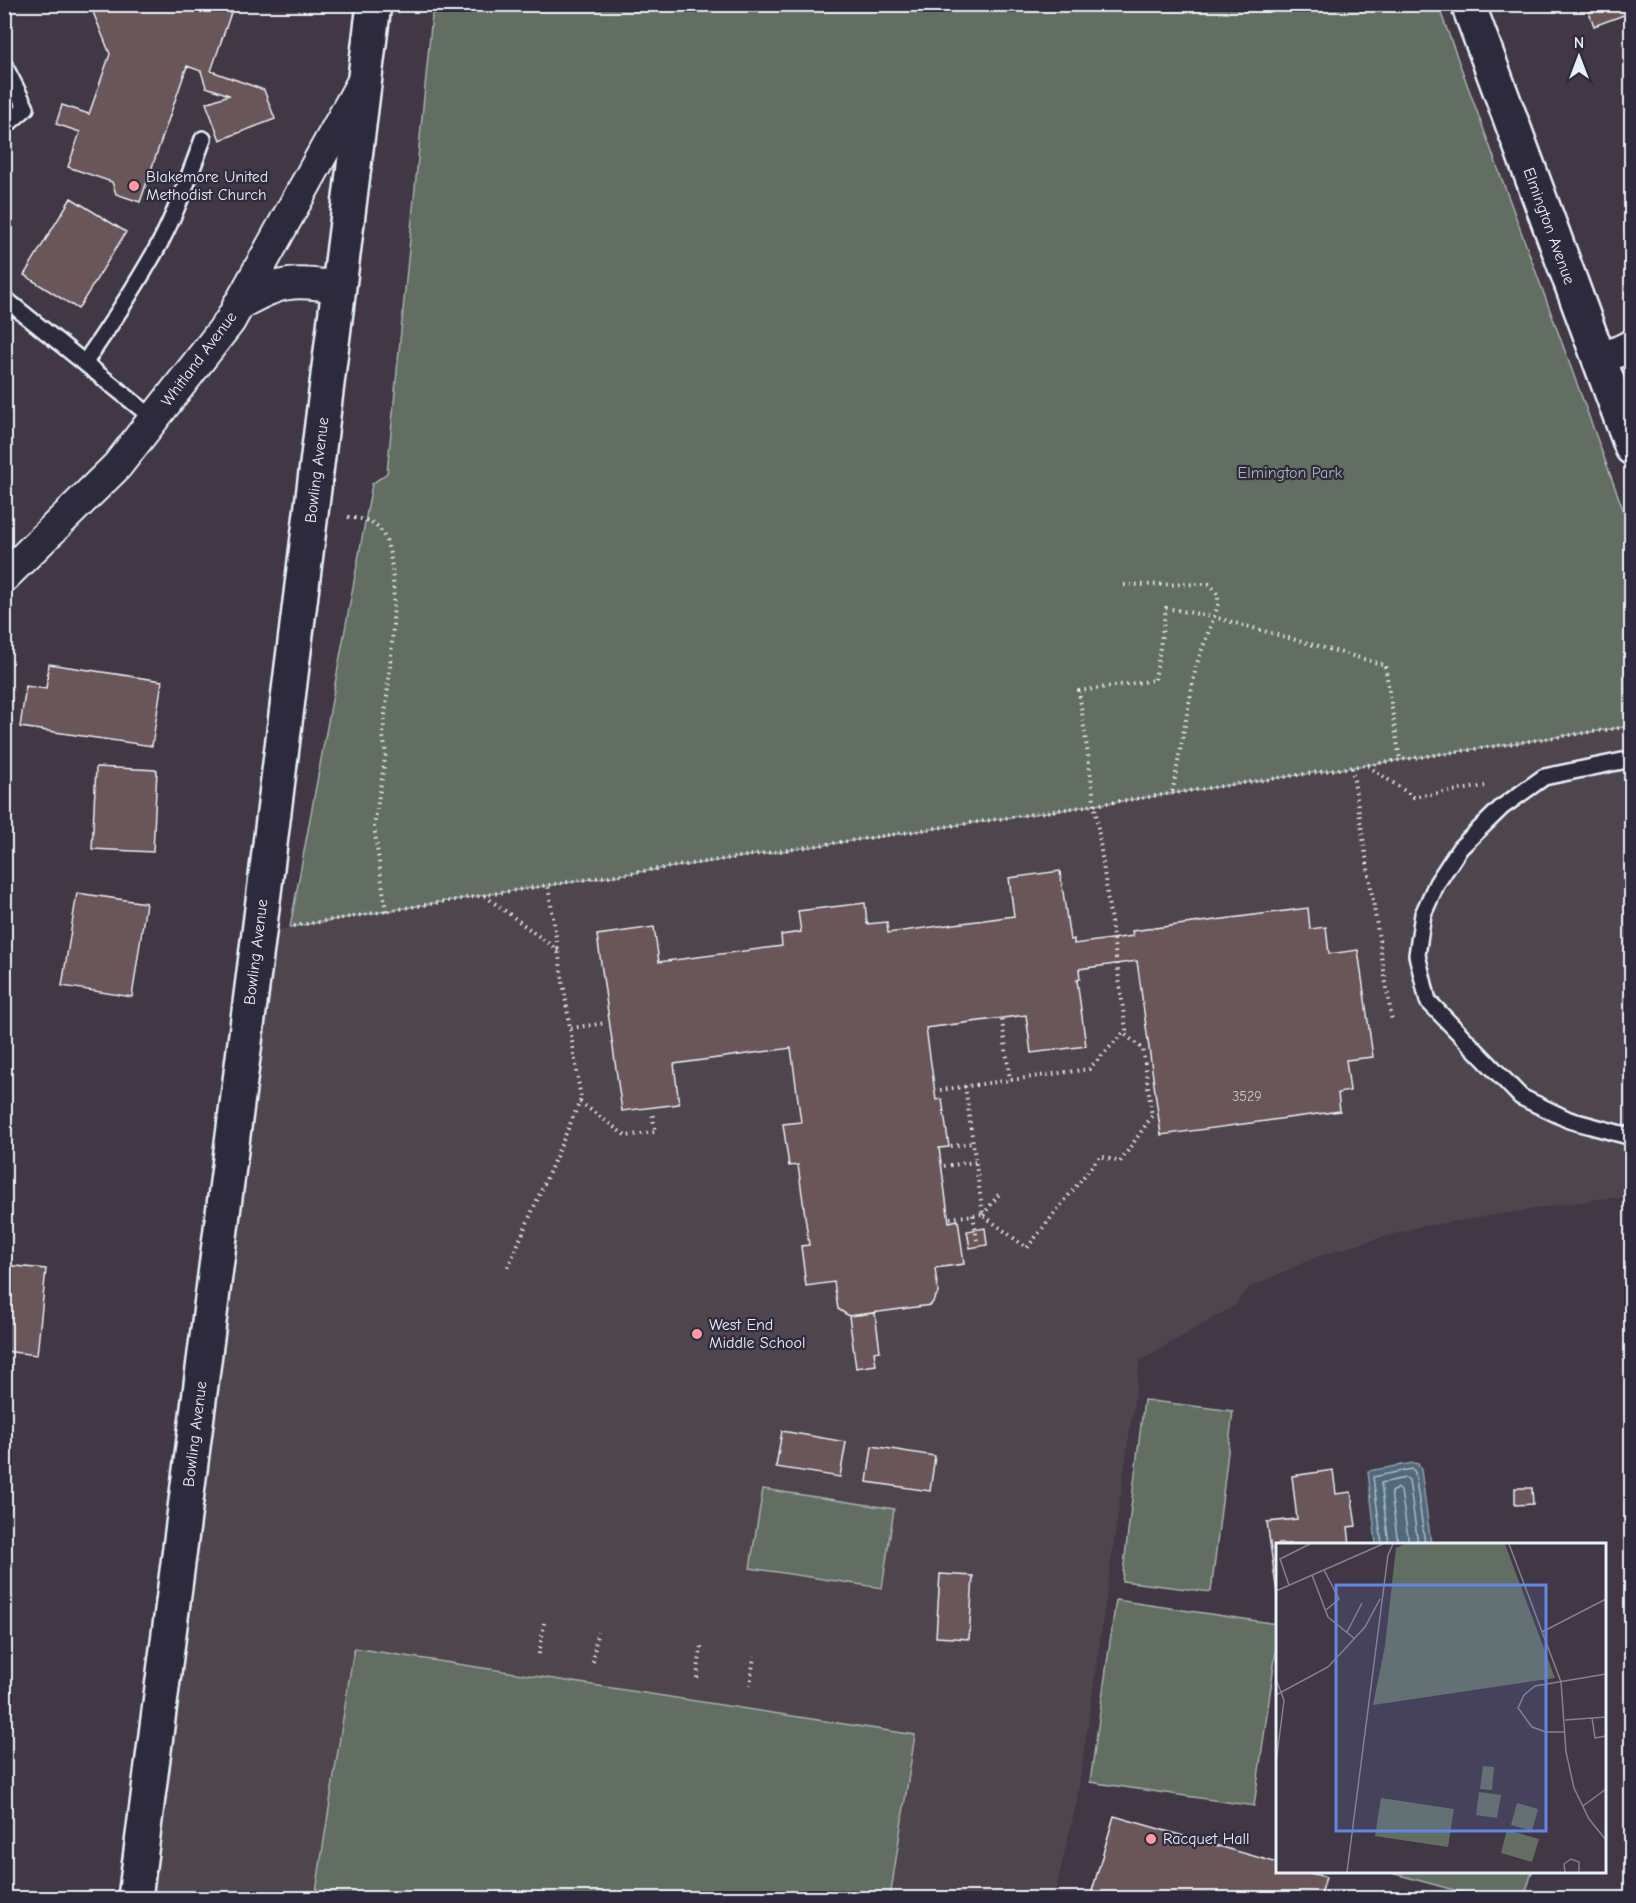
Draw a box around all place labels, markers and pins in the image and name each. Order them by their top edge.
place label: Blakemore United Methodist Church [146,168,268,204]
marker: Blakemore United Methodist Church [127,179,141,193]
place label: West End Middle School [709,1316,805,1352]
marker: West End Middle School [690,1327,704,1341]
place label: Racquet Hall [1163,1830,1250,1848]
marker: Racquet Hall [1144,1832,1158,1846]

